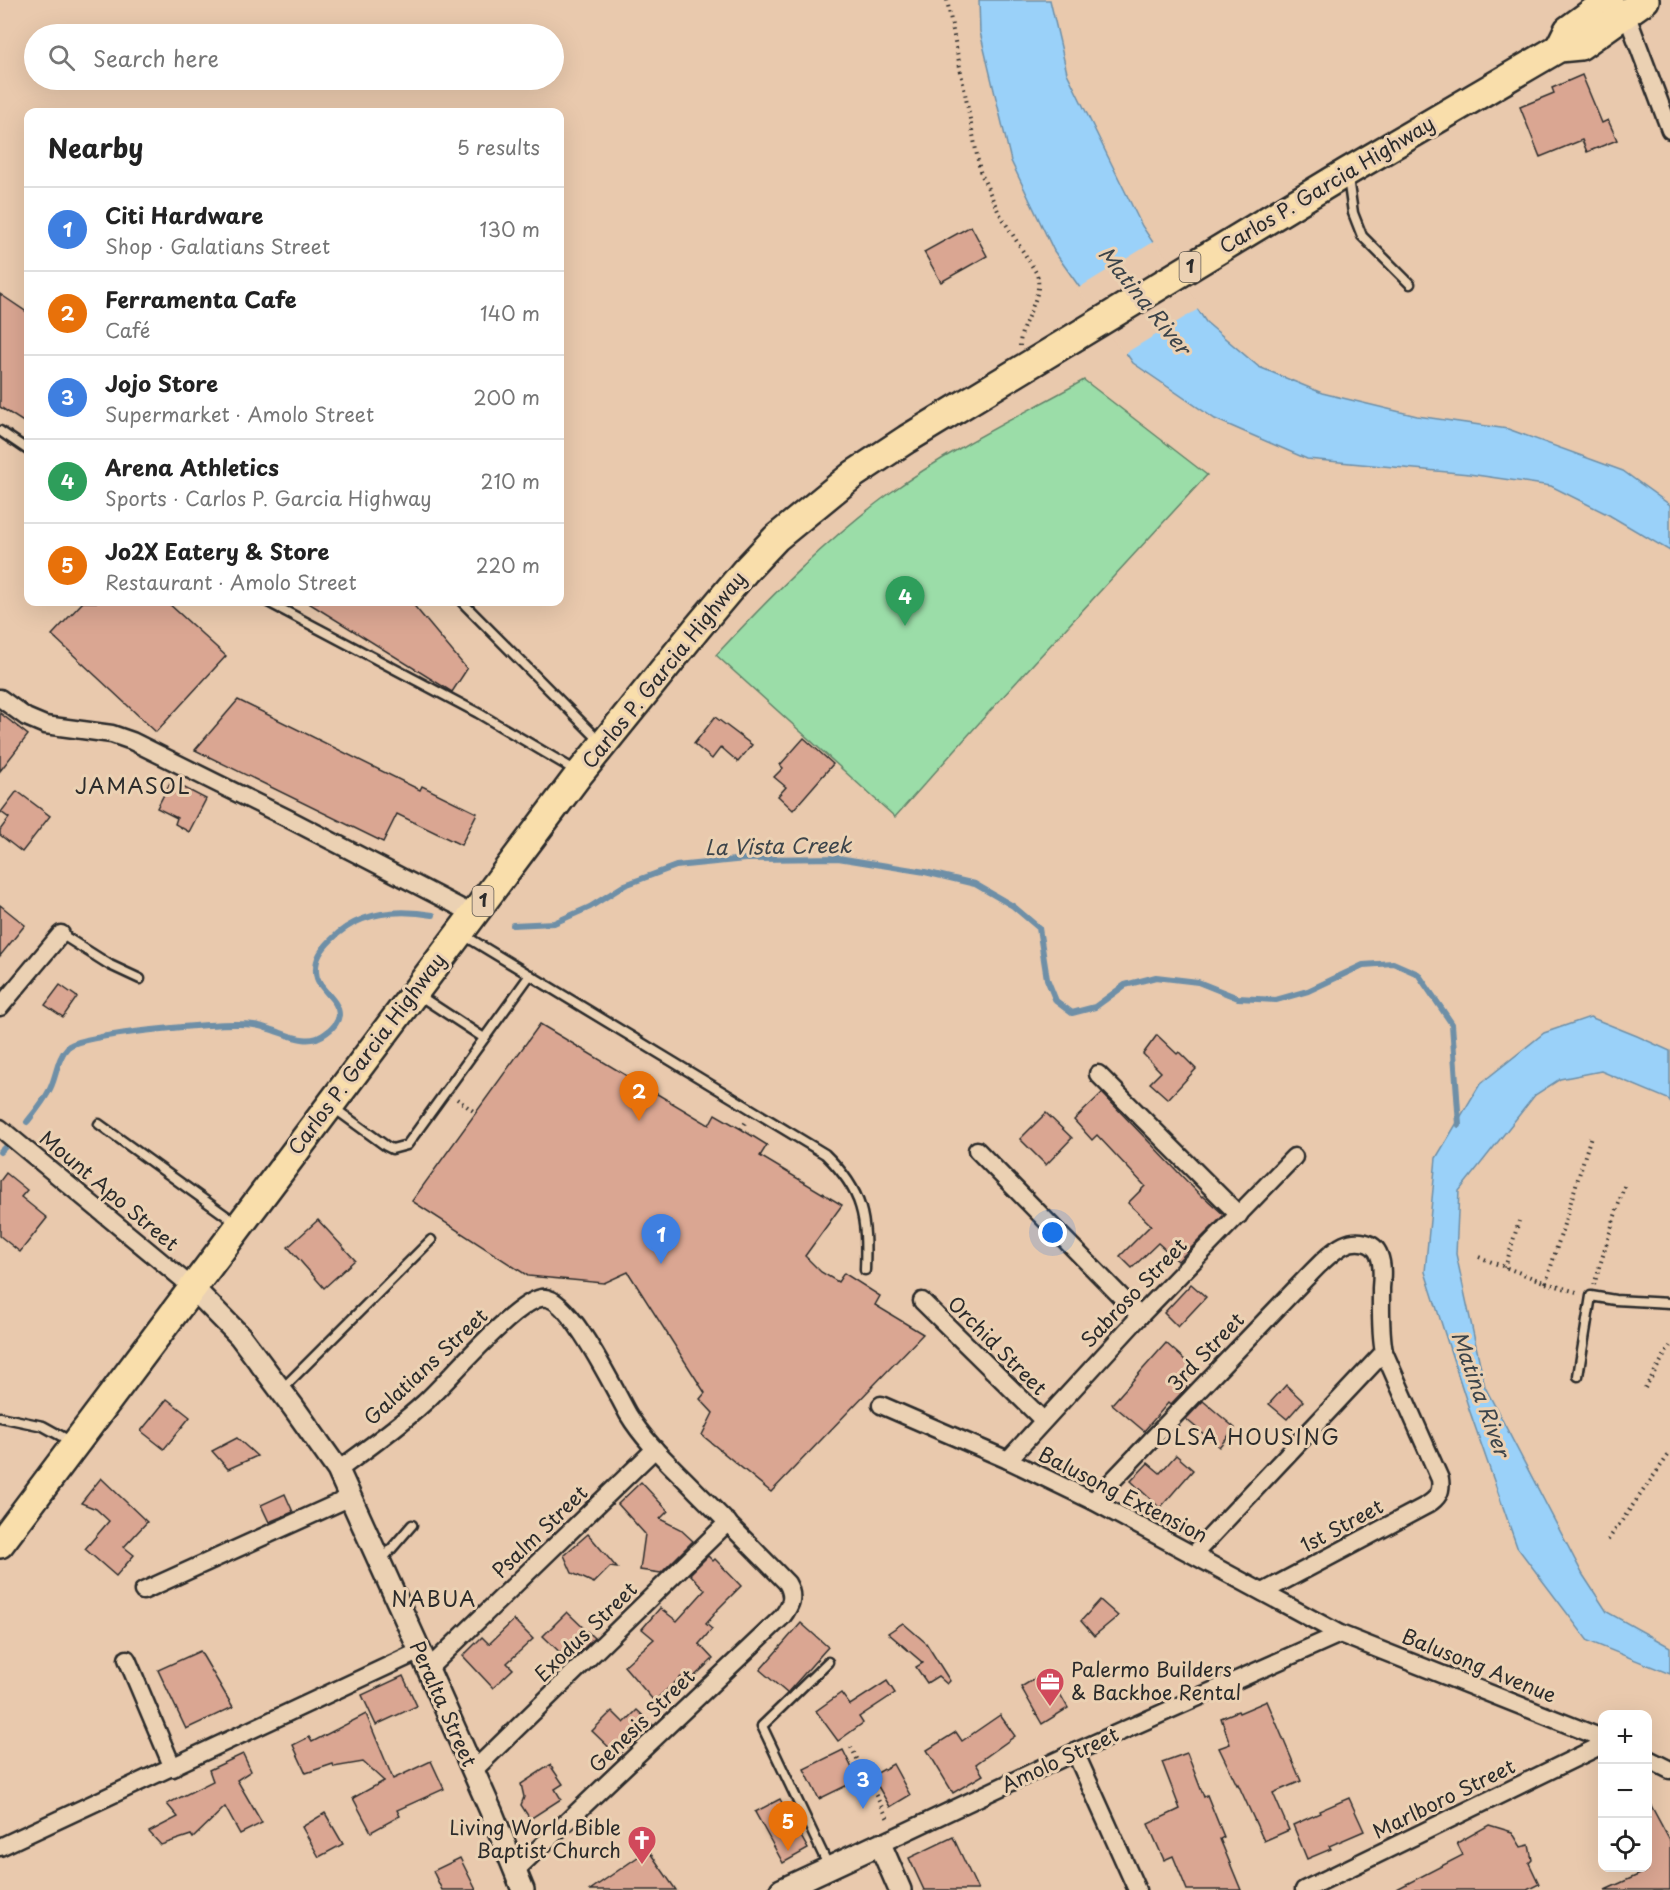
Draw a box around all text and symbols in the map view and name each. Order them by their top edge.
search box [24,24,564,90]
icon: search [45,41,78,74]
text: Search here [93,41,219,74]
street label: Carlos P. Garcia Highway [1213,108,1440,260]
text: Nearby [48,128,143,167]
text: 5 results [457,132,540,162]
text: Citi Hardware [105,198,263,231]
text: 1 [63,214,72,244]
text: 130 m [480,214,540,244]
text: Shop · Galatians Street [105,231,330,261]
water label: Matina River [1092,239,1201,363]
road number: 1 [1180,252,1200,282]
text: Ferramenta Cafe [105,282,297,315]
text: 2 [60,298,75,328]
text: 140 m [480,298,540,328]
text: Café [105,315,150,345]
text: Jojo Store [105,366,218,399]
text: 3 [61,382,74,412]
text: 200 m [473,382,540,412]
text: Supermarket · Amolo Street [105,399,374,429]
text: Arena Athletics [105,450,279,483]
text: 4 [61,466,74,496]
text: 210 m [481,466,540,496]
text: Sports · Carlos P. Garcia Highway [105,483,432,513]
text: Jo2X Eatery & Store [105,534,330,567]
text: 5 [61,550,74,580]
text: 220 m [476,550,540,580]
street label: Carlos P. Garcia Highway [574,564,752,775]
text: Restaurant · Amolo Street [105,567,357,597]
pin: 4 [886,576,924,626]
district label: JAMASOL [75,769,191,801]
water label: La Vista Creek [704,828,853,862]
road number: 1 [472,886,494,916]
street label: Carlos P. Garcia Highway [280,946,452,1161]
pin: 2 [620,1072,658,1121]
street label: Mount Apo Street [34,1123,186,1257]
pin: 1 [642,1214,680,1264]
your location [1038,1218,1067,1247]
street label: Sabroso Street [1073,1231,1193,1354]
street label: Orchid Street [941,1289,1054,1402]
street label: Galatians Street [357,1301,494,1432]
street label: 3rd Street [1160,1305,1251,1398]
water label: Matina River [1444,1326,1520,1463]
district label: DLSA HOUSING [1156,1420,1340,1452]
street label: Balusong Extension [1034,1438,1213,1550]
street label: Psalm Street [485,1478,594,1585]
street label: 1st Street [1295,1491,1388,1559]
street label: Exodus Street [527,1574,643,1688]
district label: NABUA [391,1582,477,1614]
street label: Balusong Avenue [1398,1620,1561,1710]
street label: Peralta Street [403,1636,485,1771]
place label: Palermo Builders & Backhoe Rental [1071,1654,1241,1707]
street label: Genesis Street [581,1662,701,1779]
office icon: Palermo Builders & Backhoe Rental [1034,1666,1066,1708]
map controls [1598,1710,1652,1872]
button: + [1598,1710,1652,1764]
street label: Amolo Street [996,1719,1123,1799]
street label: Marlboro Street [1367,1751,1520,1846]
pin: 3 [844,1760,882,1809]
button: − [1598,1764,1652,1818]
pin: 5 [768,1802,808,1851]
place label: Living World Bible Baptist Church [449,1812,621,1865]
button: locate [1598,1818,1652,1872]
church icon: Living World Bible Baptist Church [626,1824,658,1866]

